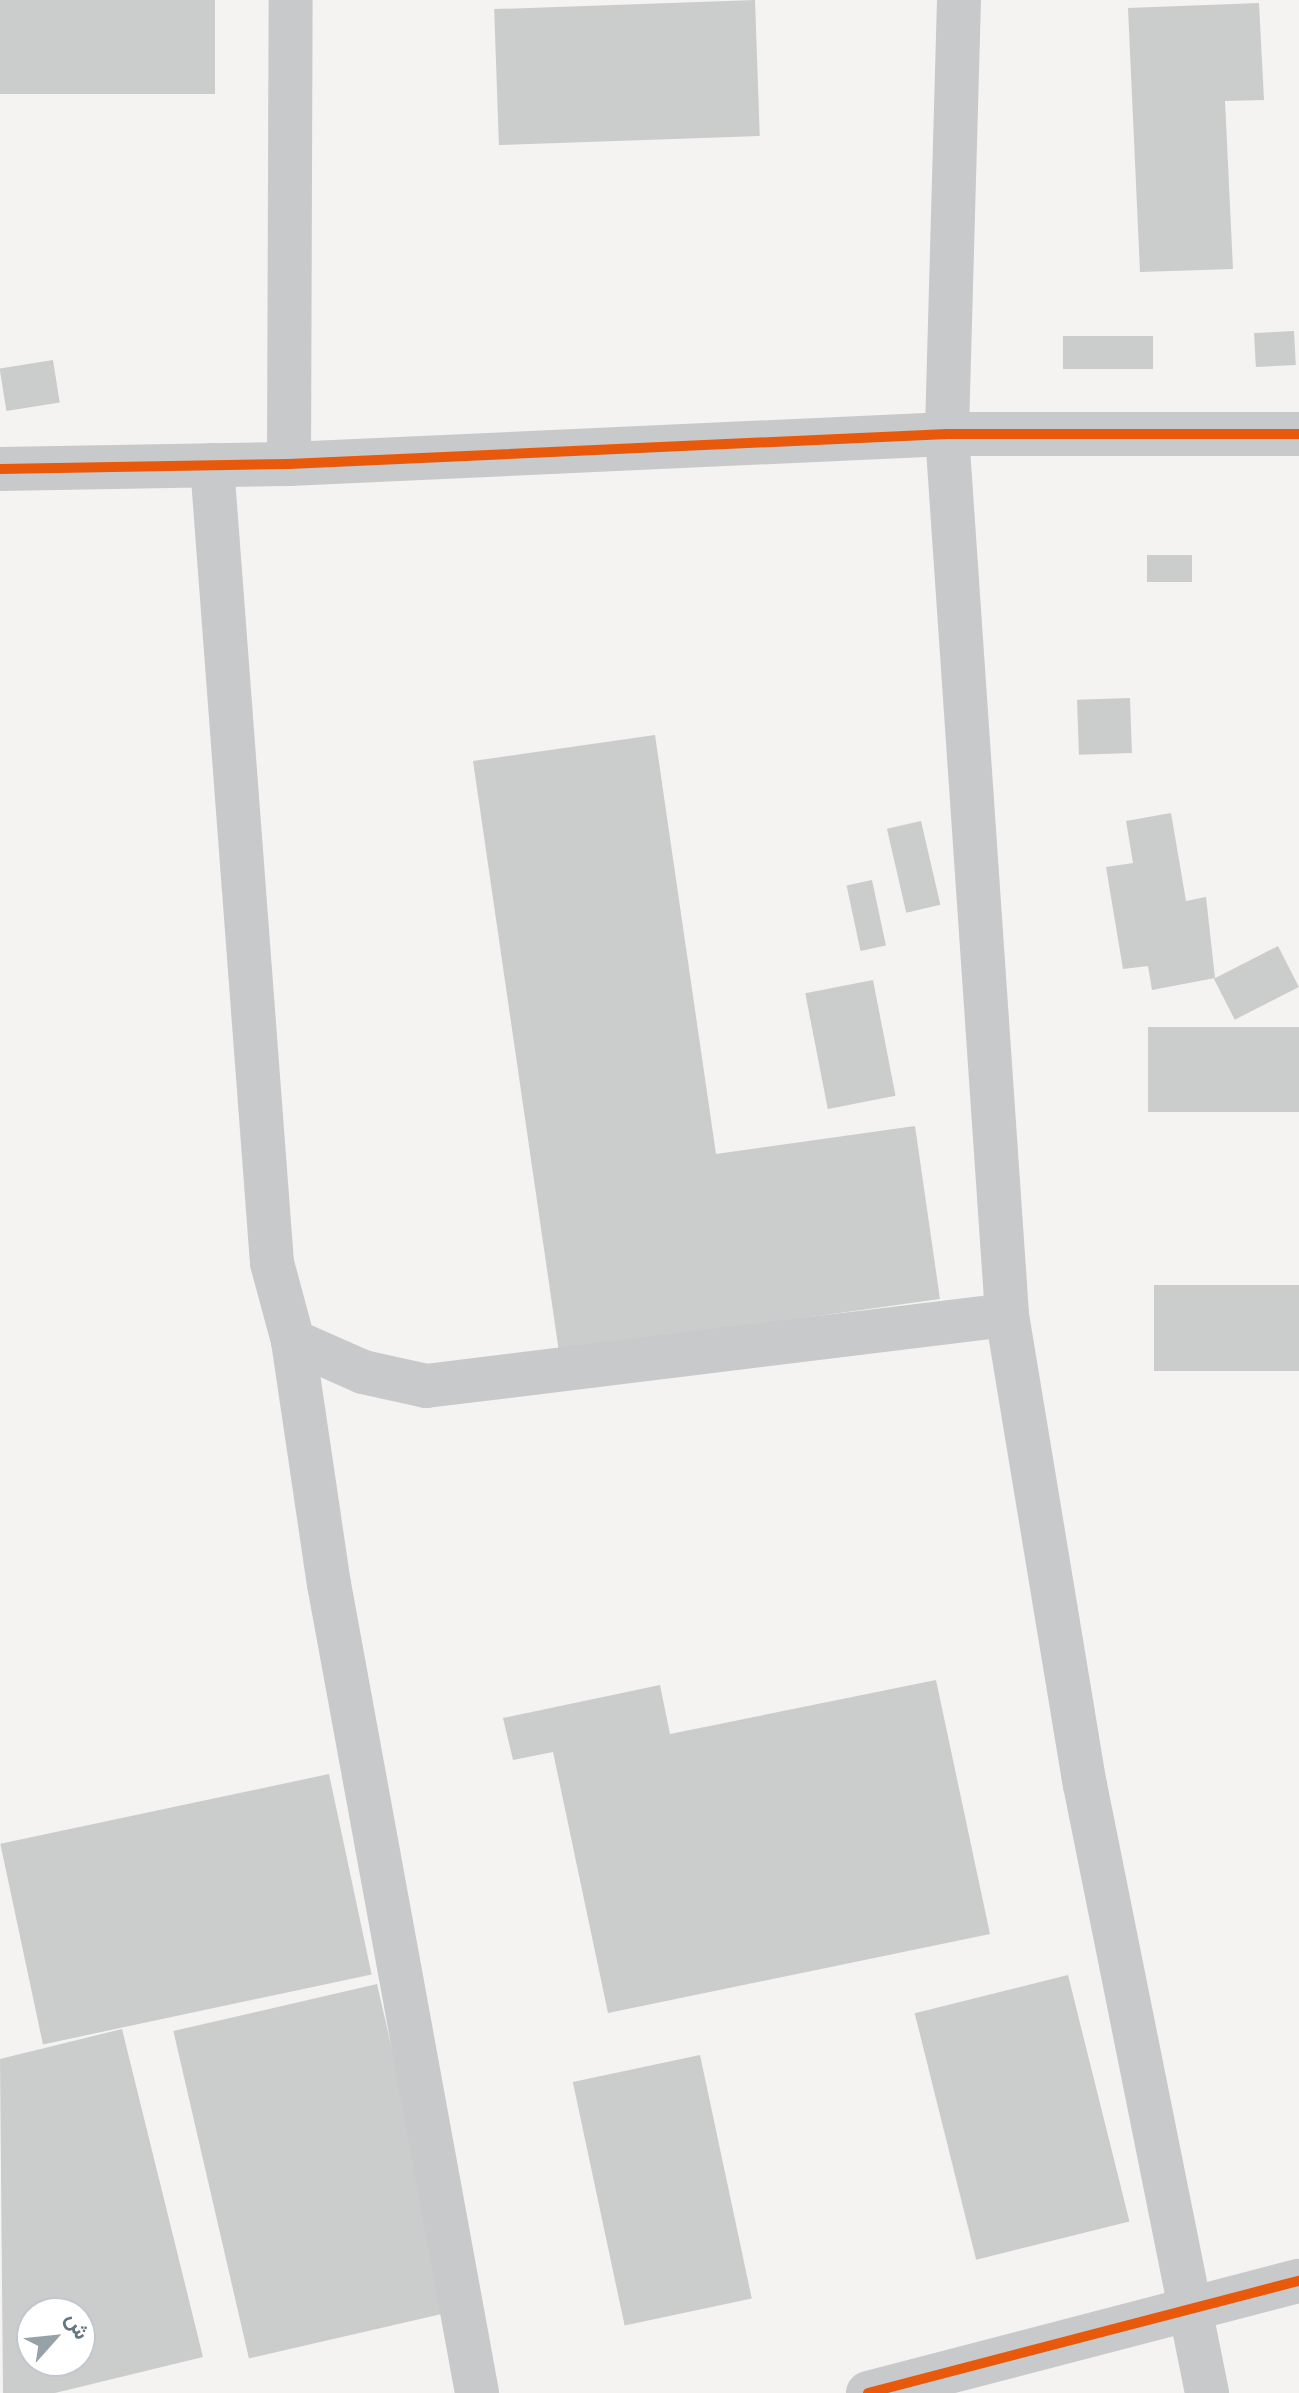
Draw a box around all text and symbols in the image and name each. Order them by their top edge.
north arrow [16,2297,96,2377]
text: ش [58,2309,94,2345]

